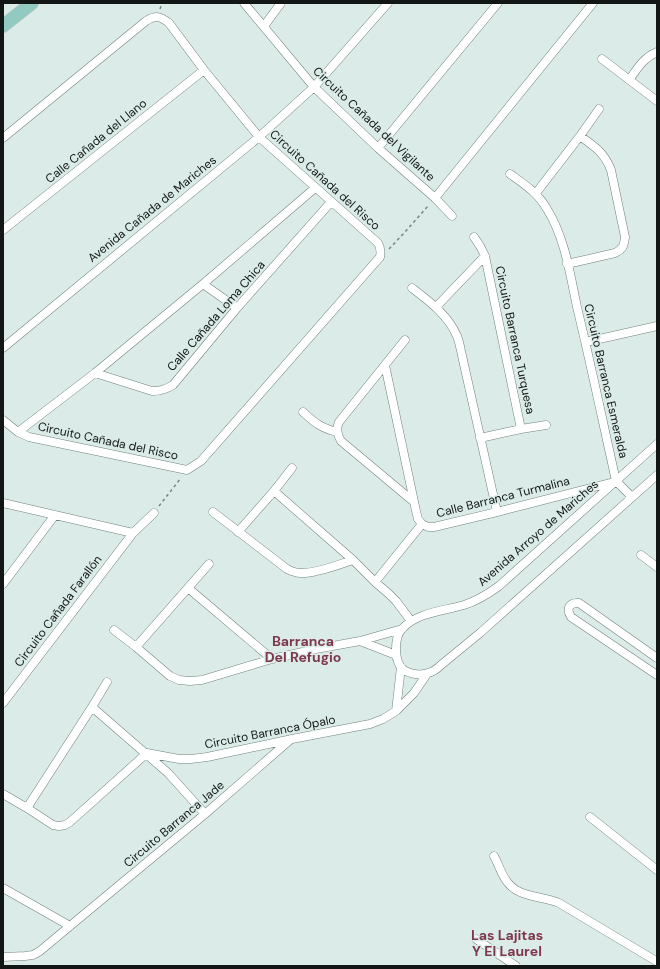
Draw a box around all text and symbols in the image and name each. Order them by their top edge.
street label: Circuito Cañada del Vigilante [310,63,438,185]
street label: Calle Cañada del Llano [42,95,150,187]
street label: Circuito Cañada del Risco [266,126,384,234]
street label: Avenida Cañada de Mariches [84,152,220,266]
street label: Calle Cañada Loma Chica [163,257,269,375]
street label: Circuito Barranca Turquesa [491,265,539,415]
street label: Circuito Barranca Esmeralda [580,302,632,460]
street label: Circuito Cañada del Risco [36,418,180,464]
street label: Calle Barranca Turmalina [435,473,571,521]
street label: Avenida Arroyo de Mariches [474,476,602,590]
street label: Circuito Cañada Farallón [11,552,105,670]
district label: Barranca Del Refugio [265,632,341,666]
street label: Circuito Barranca Ópalo [203,711,337,753]
street label: Circuito Barranca Jade [120,777,228,871]
district label: Las Lajitas Y El Laurel [471,926,543,960]

